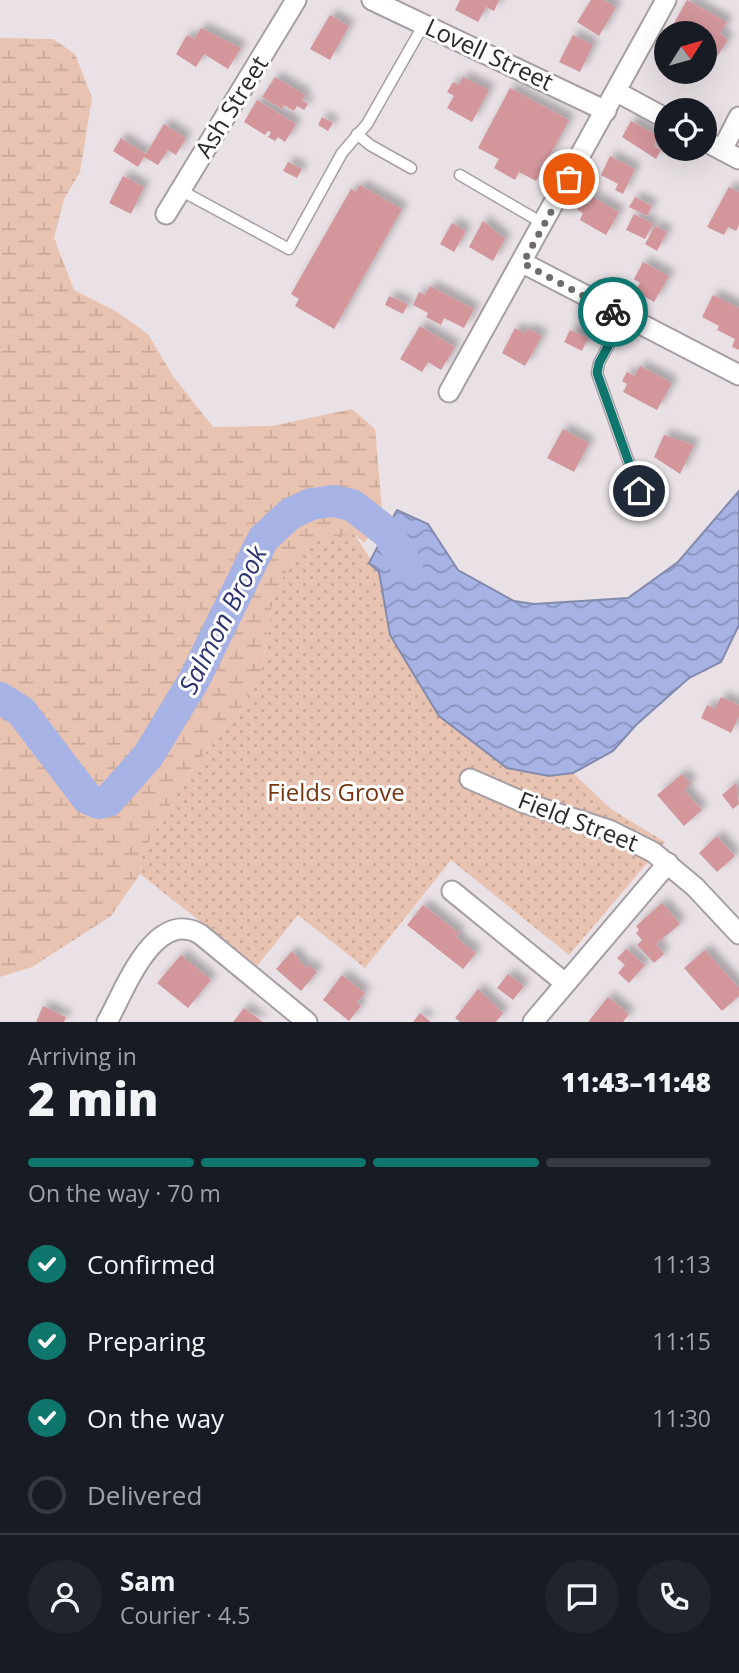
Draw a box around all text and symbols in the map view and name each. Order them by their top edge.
street label: Lovell Street [420,10,559,98]
north arrow [654,21,718,84]
map controls [654,21,717,161]
street label: Ash Street [186,49,275,164]
button: locate [654,98,717,161]
pin [539,149,599,209]
icon: bag [550,160,588,198]
courier [578,277,648,347]
icon: bike [594,293,632,331]
pin [609,461,669,521]
icon: home [620,472,658,510]
water label: Salmon Brook [169,538,275,700]
park label: Fields Grove [267,775,405,808]
street label: Field Street [514,783,643,859]
text: Arriving in [28,1040,137,1072]
text: 11:43–11:48 [561,1064,711,1100]
text: 2 min [28,1067,159,1129]
text: On the way · 70 m [28,1177,221,1209]
icon: check [28,1245,66,1283]
text: Confirmed [87,1246,215,1282]
text: 11:13 [652,1248,711,1280]
icon: check [28,1322,66,1360]
text: Preparing [87,1323,205,1359]
text: 11:15 [652,1325,711,1357]
icon: check [28,1399,66,1437]
text: On the way [87,1400,224,1436]
text: 11:30 [652,1402,711,1434]
text: Delivered [87,1477,202,1513]
button: person [28,1560,102,1634]
button: chat [545,1560,619,1634]
button: phone [637,1560,711,1634]
text: Sam [120,1563,176,1599]
text: Courier · 4.5 [120,1599,250,1631]

